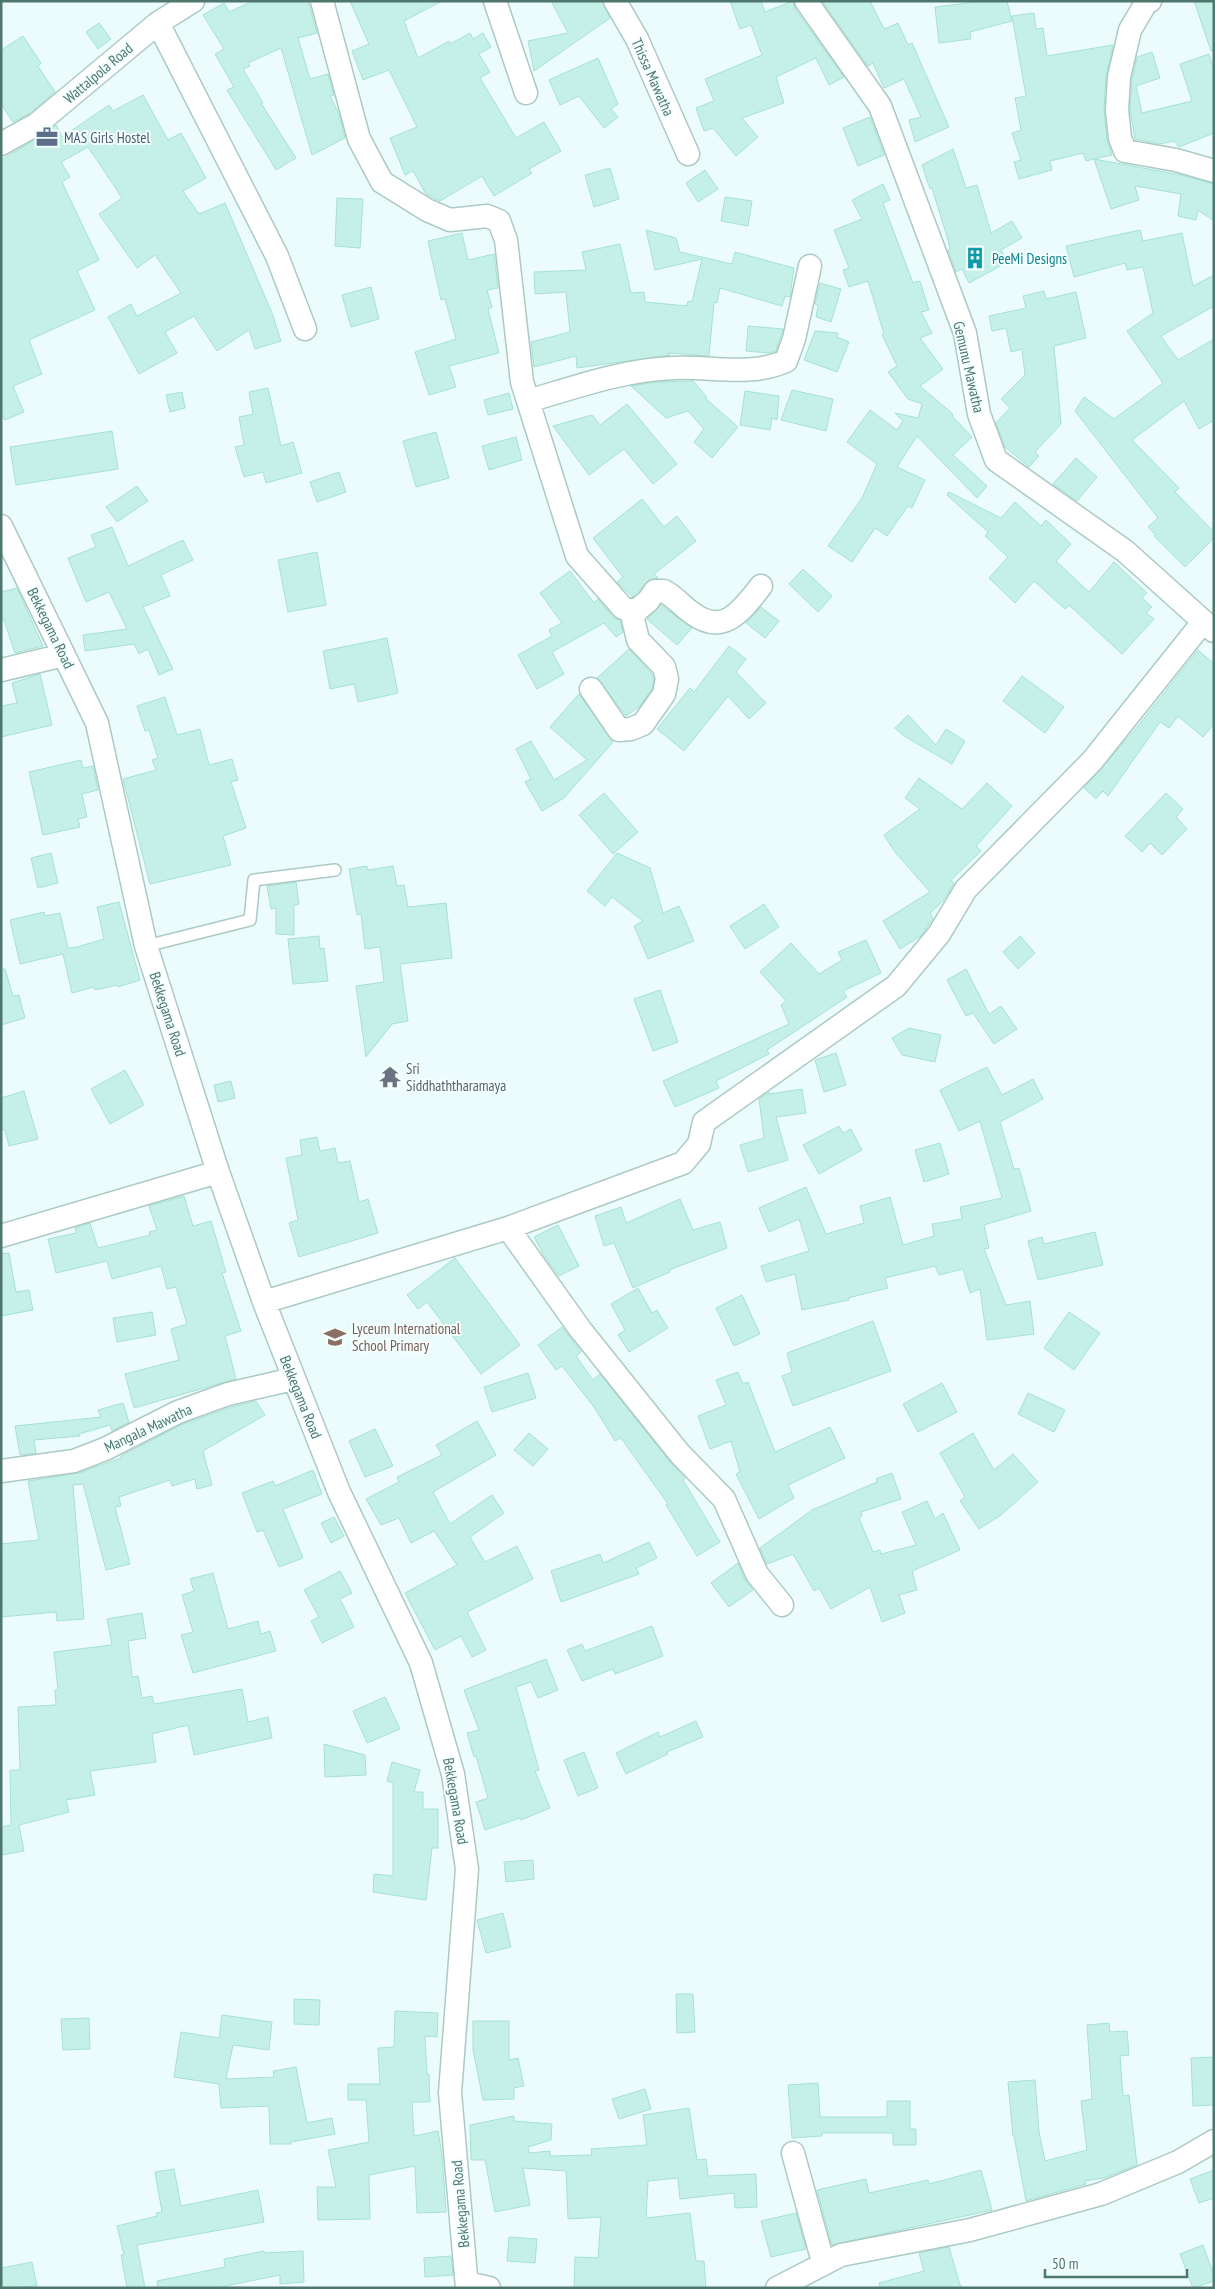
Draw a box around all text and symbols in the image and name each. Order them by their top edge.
street label: Thissa Mawatha [627,35,679,119]
street label: Wattalpola Road [59,39,137,107]
office icon: MAS Girls Hostel [34,124,60,150]
place label: MAS Girls Hostel [64,128,151,147]
building icon: PeeMi Designs [962,245,988,271]
place label: PeeMi Designs [992,249,1067,268]
street label: Gemunu Mawatha [949,319,989,415]
street label: Bekkegama Road [23,584,79,672]
street label: Bekkegama Road [145,969,191,1059]
place label: Sri Siddhaththaramaya [406,1059,506,1095]
temple icon: Sri Siddhaththaramaya [377,1064,403,1090]
place label: Lyceum International School Primary [352,1319,461,1355]
school or university icon: Lyceum International School Primary [322,1324,348,1350]
street label: Bekkegama Road [276,1353,326,1441]
street label: Mangala Mawatha [101,1399,195,1457]
street label: Bekkegama Road [439,1756,473,1846]
street label: Bekkegama Road [447,2159,473,2249]
scale bar [1045,2246,1188,2278]
text: 50 m [1052,2254,1078,2273]

